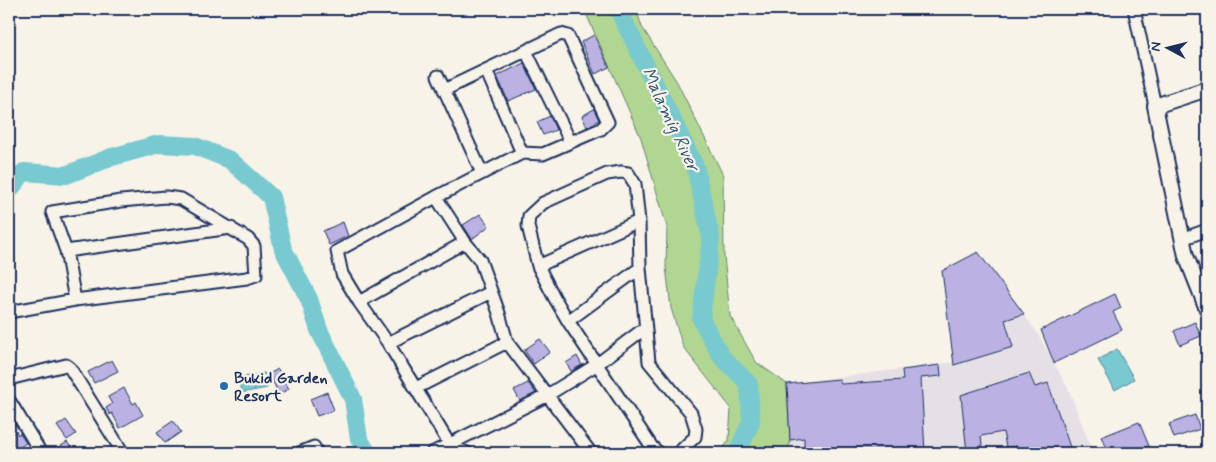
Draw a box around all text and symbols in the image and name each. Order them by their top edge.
north arrow [1144,22,1194,72]
text: N [1147,41,1166,52]
water label: Malamig River [636,64,706,177]
place label: Bukid Garden Resort [234,368,328,407]
marker: Bukid Garden Resort [218,380,230,392]

